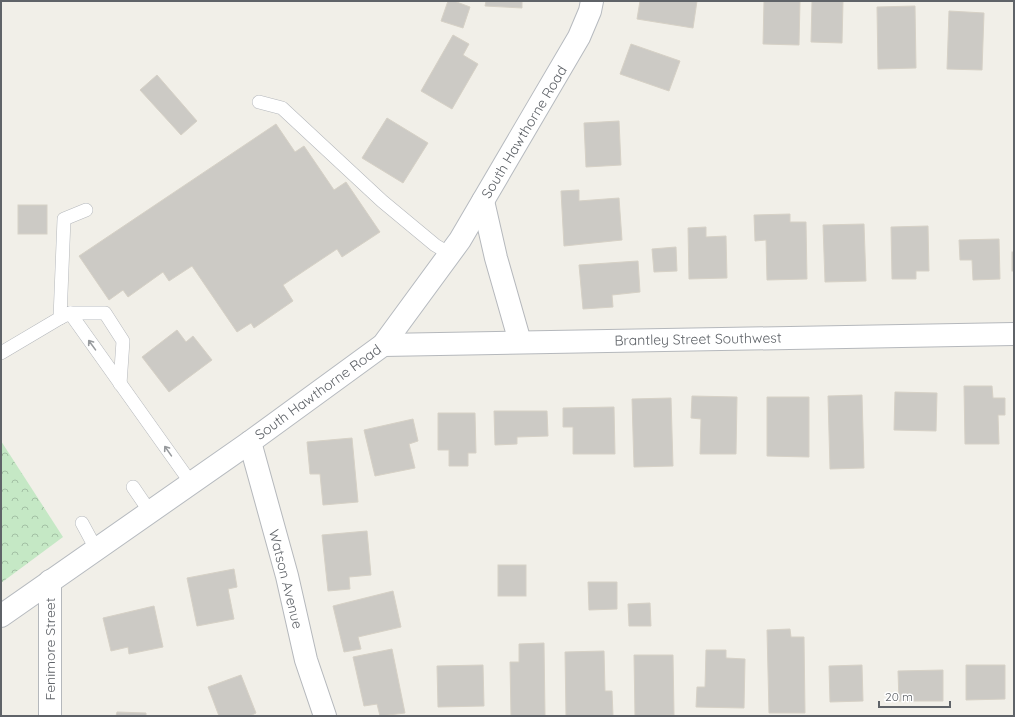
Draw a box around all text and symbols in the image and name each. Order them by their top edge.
street label: South Hawthorne Road [477,62,571,202]
street label: Brantley Street Southwest [614,329,782,349]
one-way arrow [88,340,97,351]
street label: South Hawthorne Road [251,340,385,444]
one-way arrow [164,446,172,457]
street label: Watson Avenue [265,527,307,631]
street label: Fenimore Street [41,597,59,701]
scale bar [879,683,950,709]
text: 20 m [885,689,913,704]

